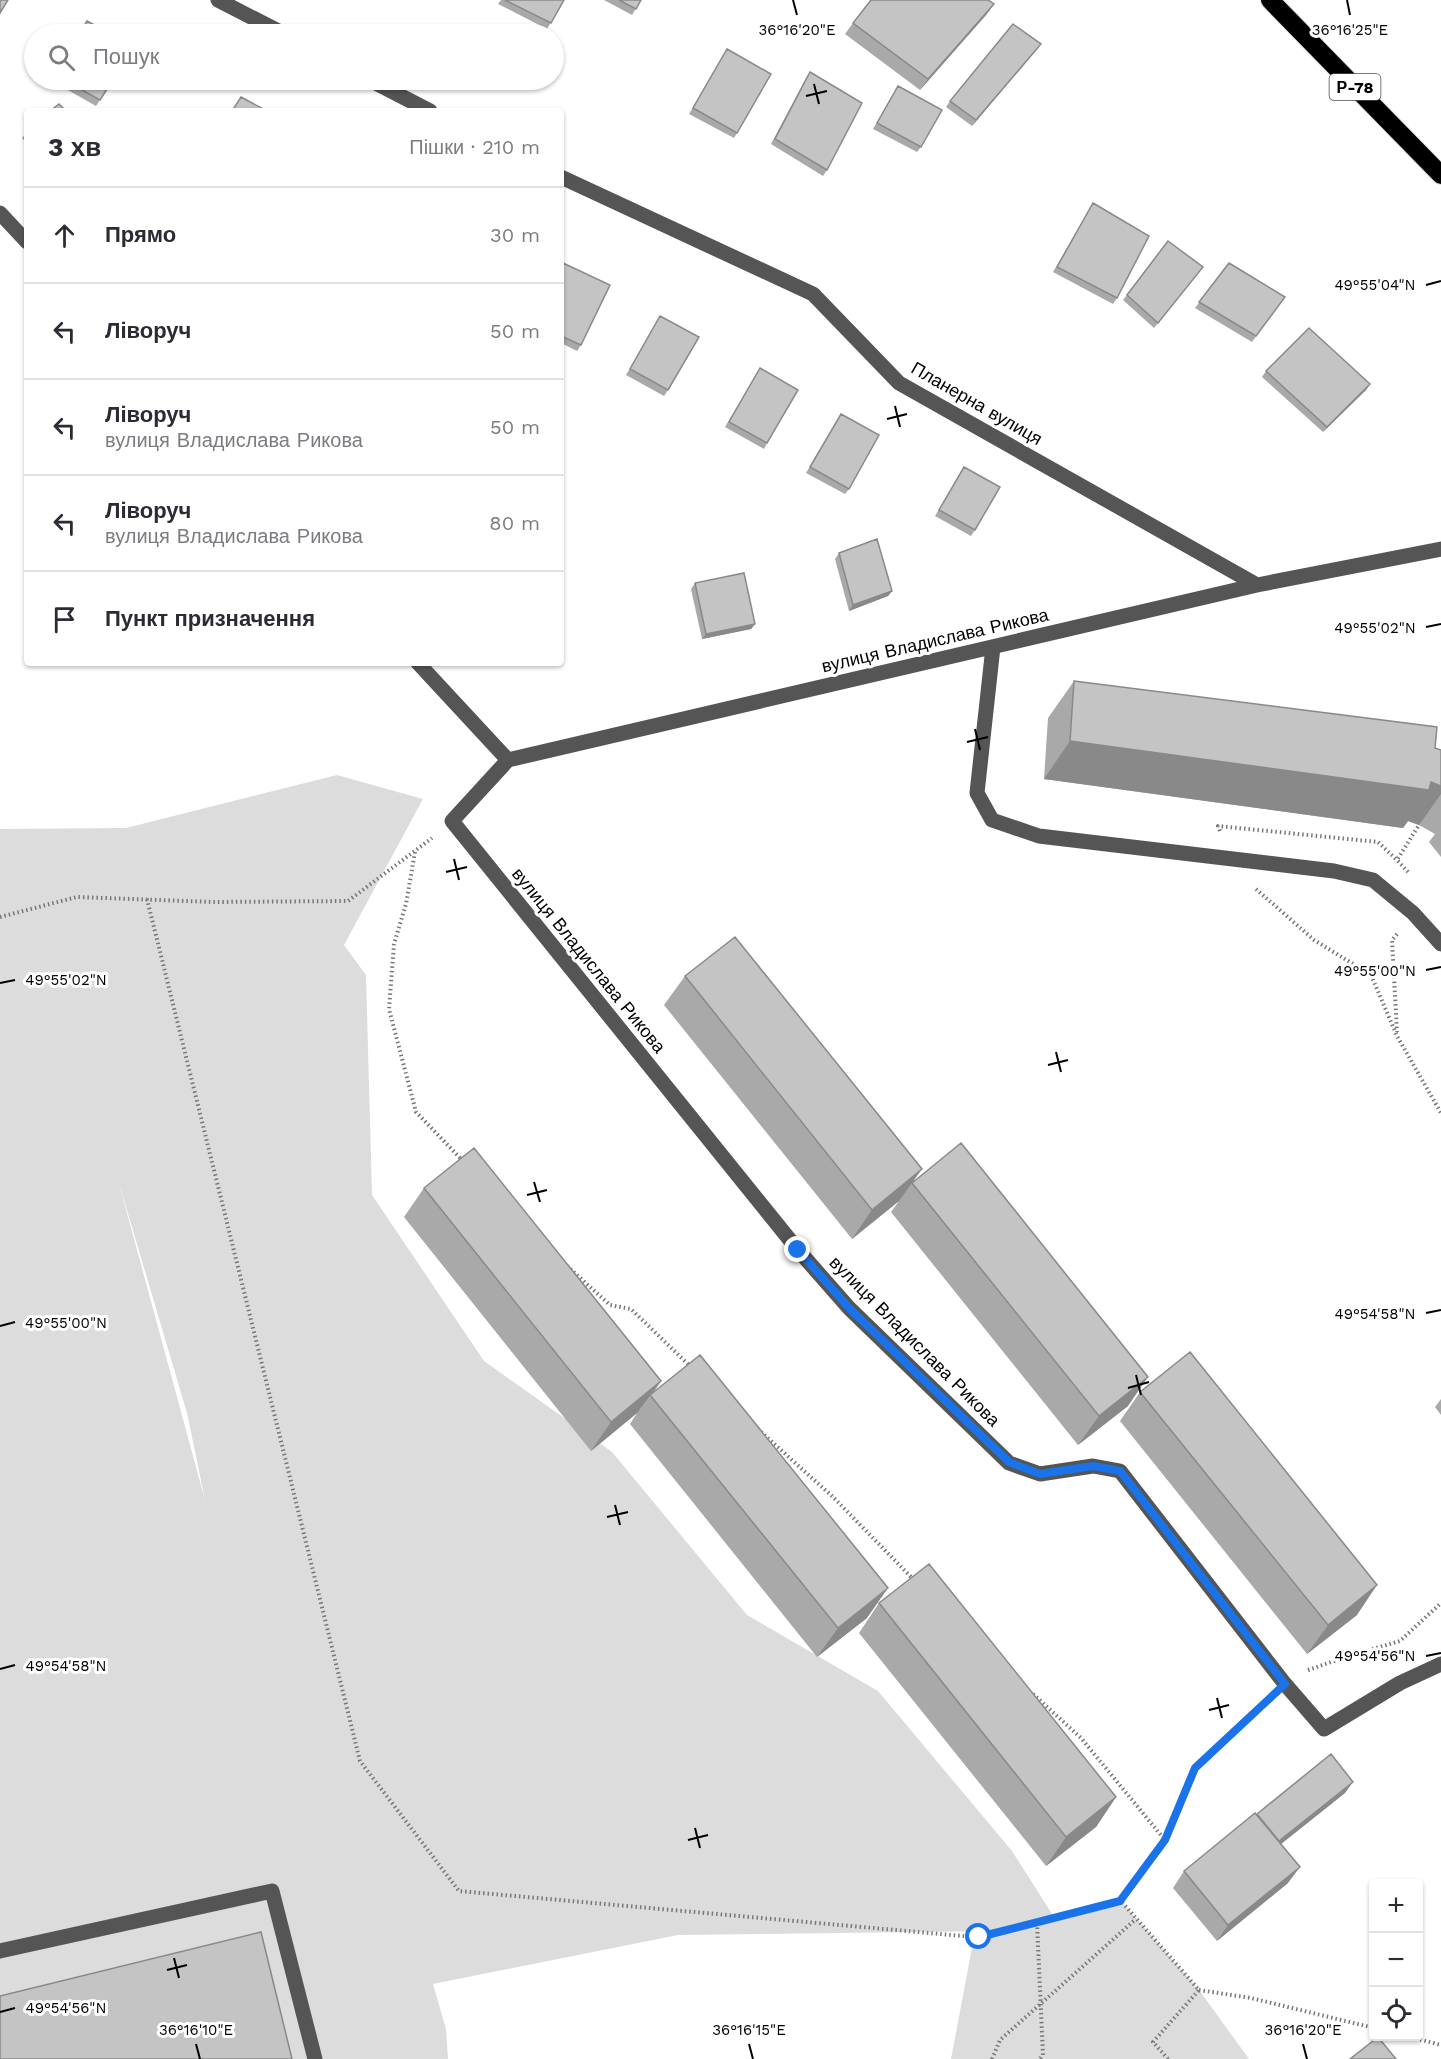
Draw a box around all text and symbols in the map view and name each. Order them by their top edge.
text: 36°16'20"E [759,21,835,39]
text: 36°16'25"E [1312,21,1388,39]
search box [24,24,564,90]
icon: search [45,41,78,74]
text: Пошук [93,44,159,69]
road number: Р-78 [1330,74,1380,100]
text: 3 хв [48,132,101,162]
text: Пішки · 210 m [409,135,540,159]
icon: ahead [48,219,81,252]
text: Прямо [105,222,176,247]
text: 30 m [490,223,540,247]
text: 49°55'04"N [1334,276,1416,294]
icon: left [48,315,81,348]
text: Ліворуч [105,318,191,343]
text: 50 m [490,319,540,343]
street label: Планерна вулиця [908,357,1046,449]
text: Ліворуч [105,402,191,427]
icon: left [48,411,81,444]
text: 50 m [490,415,540,439]
text: вулиця Владислава Рикова [105,428,363,452]
text: Ліворуч [105,498,191,523]
icon: left [48,507,81,540]
text: 80 m [489,511,540,535]
text: вулиця Владислава Рикова [105,524,363,548]
icon: arrive [48,603,81,636]
street label: вулиця Владислава Рикова [820,603,1051,676]
text: Пункт призначення [105,606,315,631]
text: 49°55'02"N [1334,619,1416,637]
street label: вулиця Владислава Рикова [508,863,671,1058]
text: 49°55'00"N [1334,962,1416,980]
text: 49°55'02"N [25,971,107,989]
route end [784,1236,810,1262]
street label: вулиця Владислава Рикова [825,1251,1005,1431]
text: 49°54'58"N [1334,1305,1416,1323]
text: 49°55'00"N [25,1314,107,1332]
text: 49°54'56"N [1335,1647,1415,1665]
text: 49°54'58"N [25,1657,107,1675]
map controls [1369,1879,1423,2041]
button: + [1369,1879,1423,1933]
route start [965,1923,991,1949]
button: − [1369,1933,1423,1987]
button: locate [1369,1987,1423,2041]
text: 49°54'56"N [26,1999,106,2017]
text: 36°16'10"E [159,2021,233,2039]
text: 36°16'15"E [712,2021,786,2039]
text: 36°16'20"E [1265,2021,1341,2039]

